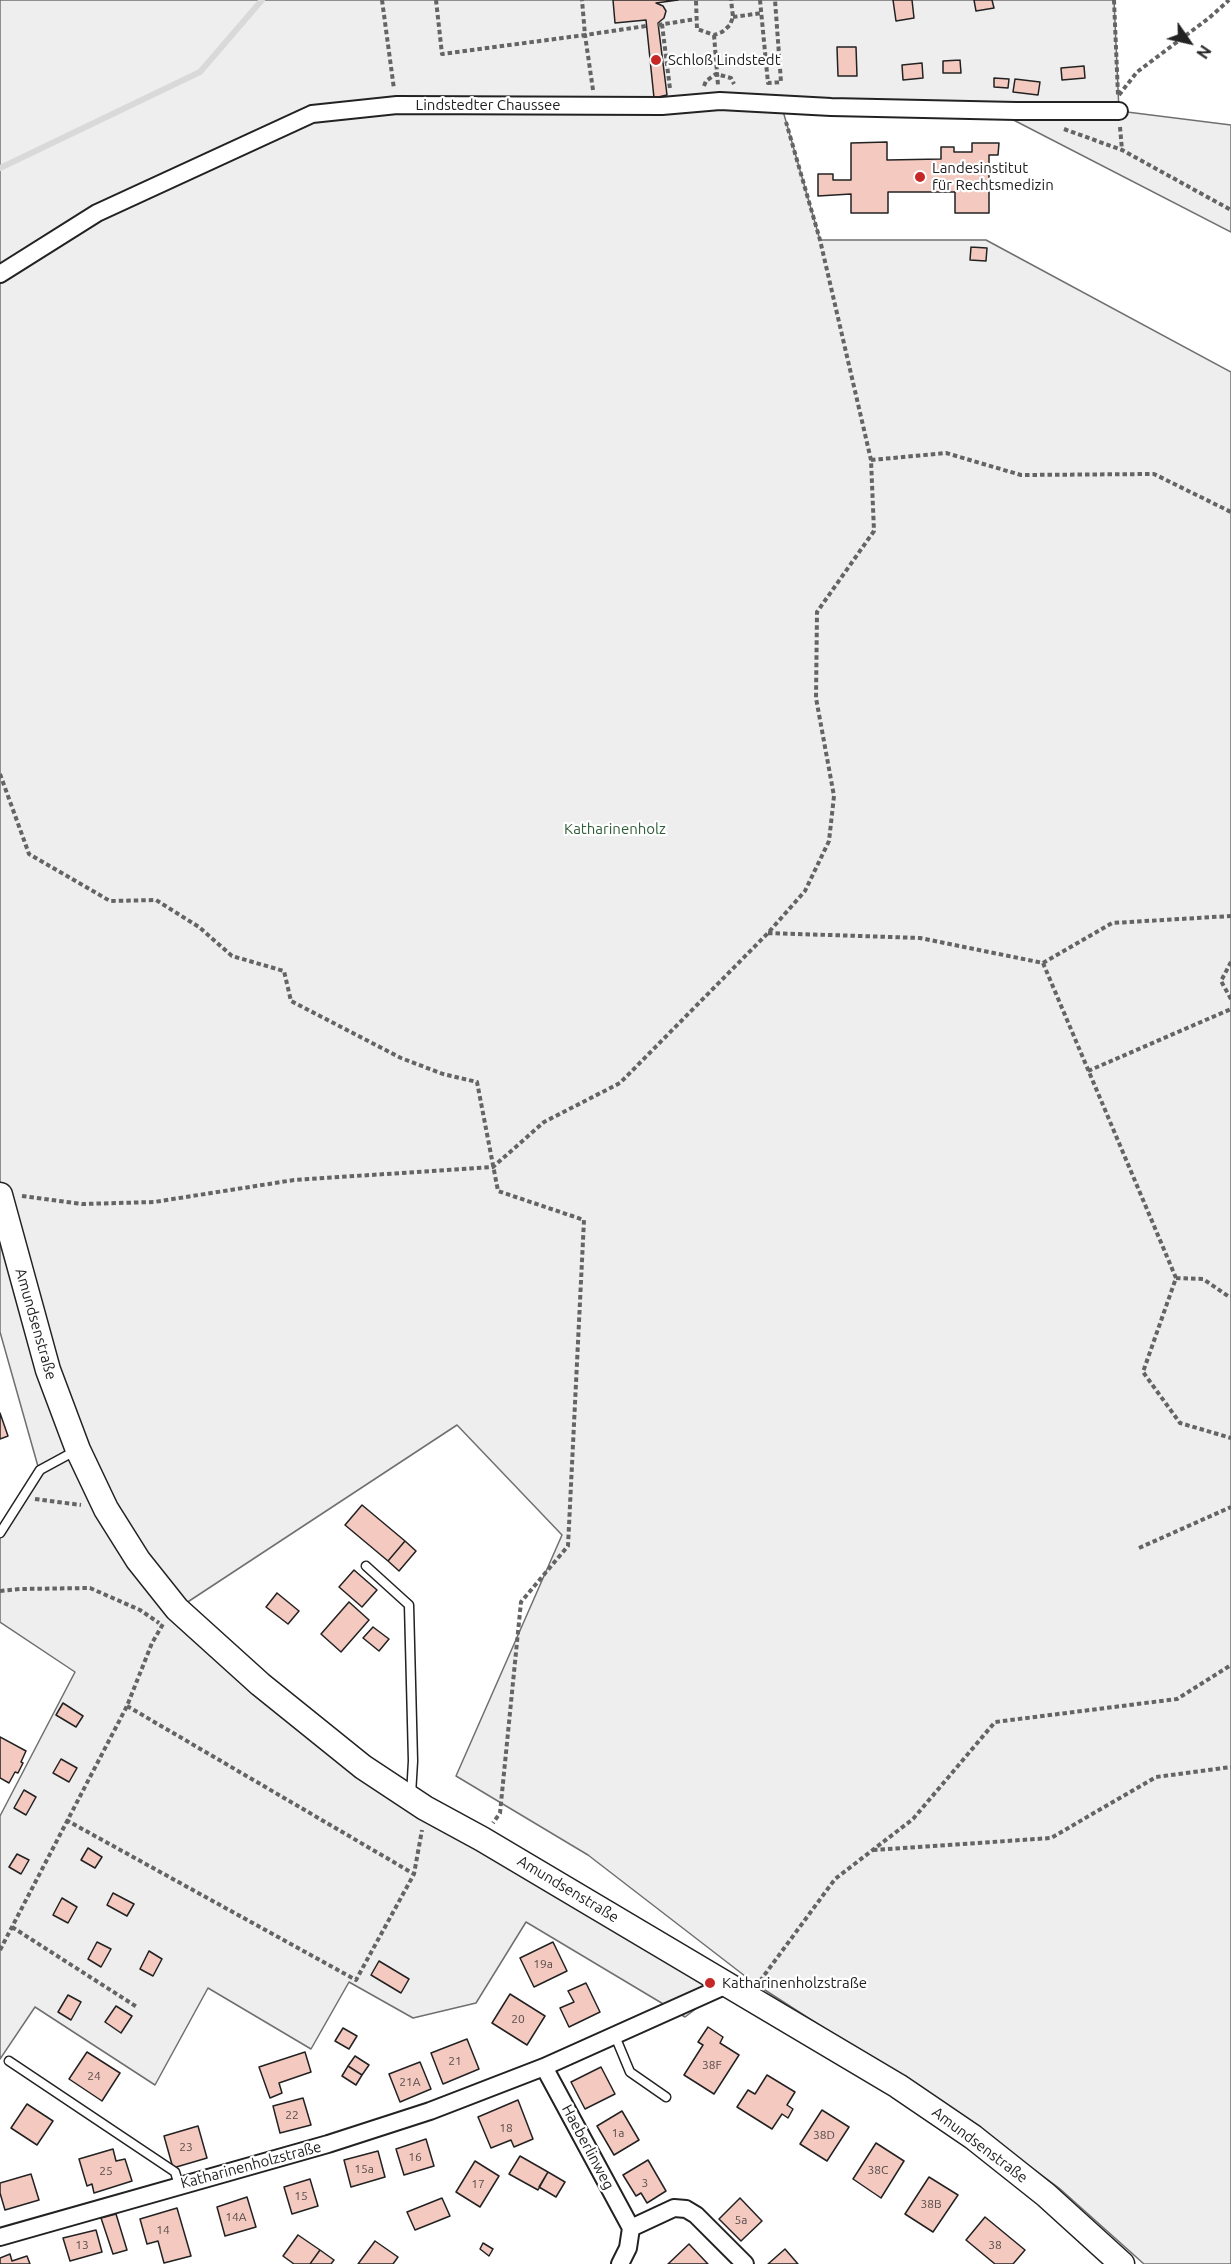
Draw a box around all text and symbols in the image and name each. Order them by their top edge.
north arrow [1159,12,1219,72]
text: N [1193,42,1215,62]
place label: Schloß Lindstedt [668,51,781,69]
marker: Schloß Lindstedt [649,53,663,67]
street label: Lindstedter Chaussee [416,96,560,114]
place label: Landesinstitut für Rechtsmedizin [932,159,1054,194]
marker: Landesinstitut für Rechtsmedizin [913,170,927,184]
park label: Katharinenholz [564,820,666,838]
street label: Amundsenstraße [11,1266,61,1382]
street label: Amundsenstraße [514,1852,622,1926]
house number: 19a [533,1957,553,1971]
place label: Katharinenholzstraße [722,1974,867,1992]
marker: Katharinenholzstraße [703,1976,717,1990]
house number: 20 [511,2012,525,2026]
house number: 21 [448,2054,462,2068]
house number: 38F [702,2058,722,2072]
house number: 24 [87,2069,101,2083]
house number: 21A [399,2075,421,2089]
street label: Haeberlinweg [558,2101,618,2193]
street label: Amundsenstraße [929,2103,1031,2187]
house number: 22 [285,2108,299,2122]
house number: 18 [499,2121,513,2135]
house number: 1a [612,2126,624,2140]
house number: 38D [813,2128,835,2142]
street label: Katharinenholzstraße [179,2138,323,2192]
house number: 23 [179,2140,193,2154]
house number: 16 [408,2150,422,2164]
house number: 15a [354,2162,374,2176]
house number: 38C [868,2163,888,2177]
house number: 25 [99,2164,113,2178]
house number: 3 [642,2176,648,2190]
house number: 17 [471,2177,485,2191]
house number: 15 [294,2189,308,2203]
house number: 38B [920,2197,942,2211]
house number: 14A [225,2210,247,2224]
house number: 5a [735,2213,747,2227]
house number: 14 [156,2223,170,2237]
house number: 13 [75,2238,89,2252]
house number: 38 [988,2238,1002,2252]

